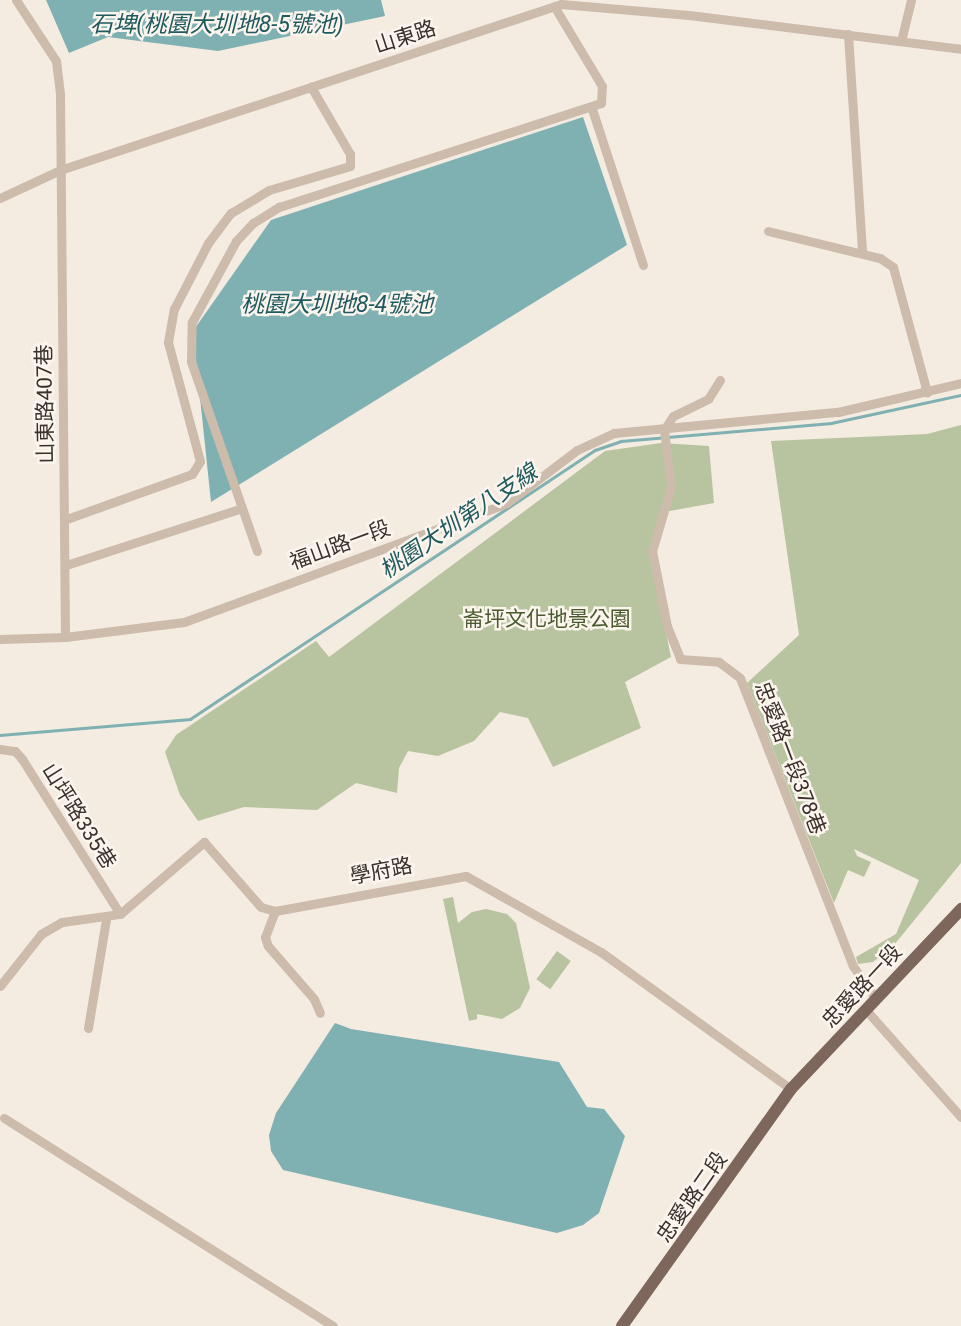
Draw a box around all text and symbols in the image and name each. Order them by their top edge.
water label: 石埤(桃園大圳地8-5號池) [90,11,344,39]
street label: 山東路 [371,15,439,59]
water label: 桃園大圳地8-4號池 [241,291,433,319]
street label: 山東路407巷 [31,344,59,464]
water label: 桃園大圳第八支線 [375,459,543,585]
street label: 福山路一段 [286,515,394,575]
park label: 崙坪文化地景公園 [463,606,631,632]
street label: 忠愛路一段378巷 [749,678,831,838]
street label: 山坪路335巷 [37,759,121,873]
street label: 學府路 [348,853,414,889]
street label: 忠愛路一段 [817,939,907,1033]
street label: 忠愛路二段 [652,1147,732,1247]

